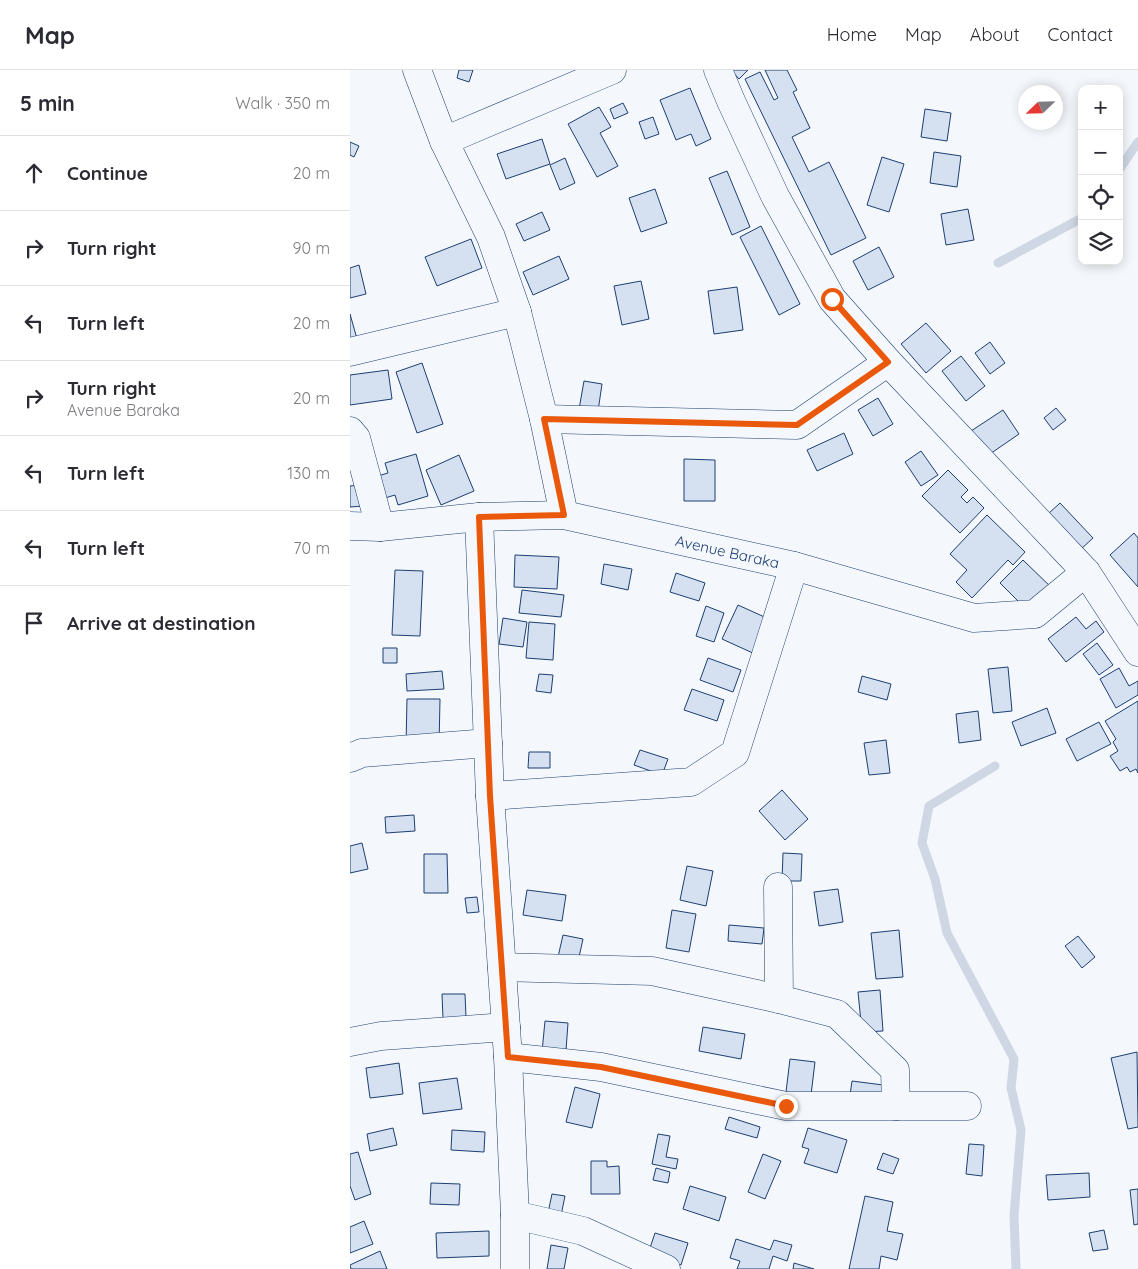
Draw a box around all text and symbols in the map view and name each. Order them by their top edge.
text: Map [25,20,75,50]
text: Home [827,23,877,46]
text: Map [905,23,942,46]
text: About [970,23,1020,46]
text: Contact [1048,23,1113,46]
north arrow [1018,85,1063,130]
map controls [1078,85,1123,265]
button: + [1078,85,1123,130]
text: 5 min [20,90,75,116]
text: Walk · 350 m [235,93,330,113]
button: − [1078,130,1123,175]
icon: ahead [20,159,48,187]
text: Continue [67,161,148,185]
text: 20 m [293,163,330,183]
button: locate [1078,175,1123,220]
button: layers [1078,220,1123,265]
icon: right [20,234,48,262]
text: Turn right [67,236,156,260]
text: 90 m [293,238,330,258]
route start [821,288,844,311]
icon: left [20,309,48,337]
text: Turn left [67,311,145,335]
text: 20 m [293,313,330,333]
text: Turn right [67,376,156,400]
icon: right [20,384,48,412]
text: 20 m [293,388,330,408]
text: Avenue Baraka [67,400,180,420]
icon: left [20,459,48,487]
text: Turn left [67,461,145,485]
text: 130 m [287,463,330,483]
street label: Avenue Baraka [674,530,781,572]
icon: left [20,534,48,562]
text: Turn left [67,536,145,560]
text: 70 m [293,538,330,558]
icon: arrive [20,609,48,637]
text: Arrive at destination [67,611,256,635]
route end [775,1095,798,1118]

